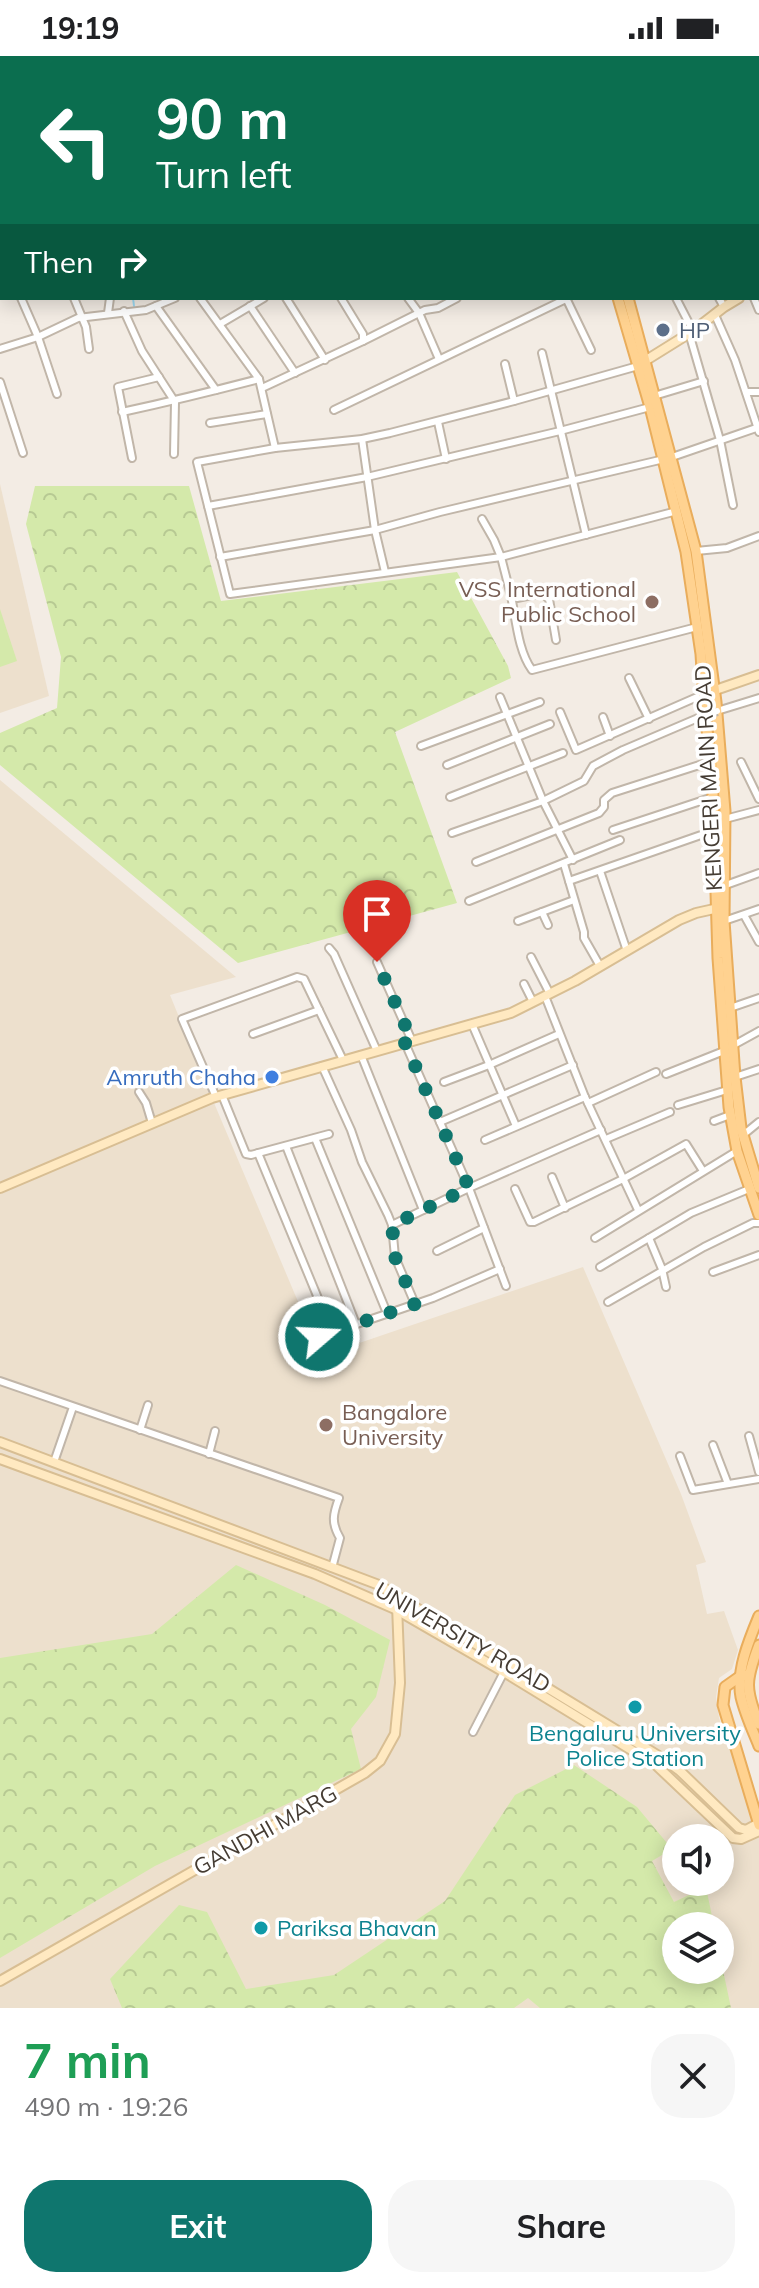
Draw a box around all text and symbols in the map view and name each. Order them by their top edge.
text: 19:19 [40,9,119,47]
text: 90 m [156,83,289,153]
icon: left [24,88,128,192]
text: Turn left [156,152,292,197]
icon: right [110,240,154,284]
text: Then [24,243,94,281]
place label: HP [679,316,710,344]
marker: HP [654,321,672,339]
place label: VSS International Public School [459,575,636,628]
marker: VSS International Public School [643,593,661,611]
street label: KENGERI MAIN ROAD [688,664,728,892]
pin [343,880,411,962]
icon: arrive [355,892,399,936]
place label: Amruth Chaha [106,1063,256,1091]
marker: Amruth Chaha [263,1068,281,1086]
position arrow [277,1295,361,1379]
place label: Bangalore University [342,1398,447,1451]
marker: Bangalore University [317,1416,335,1434]
street label: UNIVERSITY ROAD [370,1575,556,1699]
marker: Bengaluru University Police Station [626,1698,644,1716]
place label: Bengaluru University Police Station [529,1719,741,1772]
street label: GANDHI MARG [188,1779,342,1881]
map controls [662,1824,734,1984]
button: sound [662,1824,734,1896]
button: layers [662,1912,734,1984]
place label: Pariksa Bhavan [277,1914,437,1942]
marker: Pariksa Bhavan [252,1919,270,1937]
text: 7 min [24,2030,151,2090]
button: close [651,2034,735,2118]
text: 490 m · 19:26 [24,2090,188,2123]
button: Exit [24,2180,372,2272]
button: Share [388,2180,735,2272]

